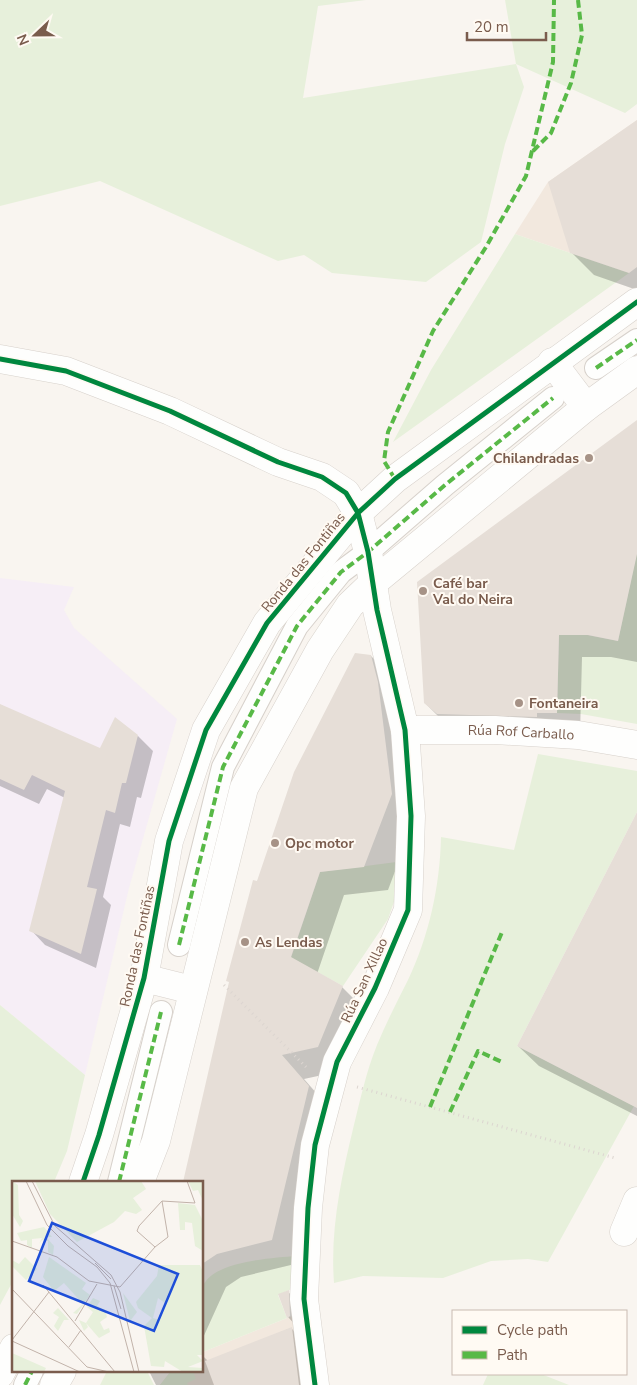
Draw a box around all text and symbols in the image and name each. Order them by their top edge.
north arrow [10,10,60,60]
scale bar [467,10,546,42]
text: 20 m [474,17,509,37]
text: N [13,31,34,48]
place label: Chilandradas [493,449,579,468]
marker: Chilandradas [583,452,595,464]
street label: Ronda das Fontiñas [257,508,350,616]
place label: Café bar Val do Neira [432,574,513,609]
marker: Café bar Val do Neira [417,585,429,597]
place label: Fontaneira [529,694,598,713]
marker: Fontaneira [513,697,525,709]
street label: Rúa Rof Carballo [468,721,575,745]
place label: Opc motor [285,834,354,853]
marker: Opc motor [269,837,281,849]
street label: Ronda das Fontiñas [115,884,160,1008]
place label: As Lendas [255,933,323,952]
street label: Rúa San Xillao [336,934,393,1026]
marker: As Lendas [239,936,251,948]
inset map [12,1181,204,1372]
legend [452,1310,627,1375]
text: Cycle path [497,1320,568,1340]
text: Path [497,1345,528,1365]

